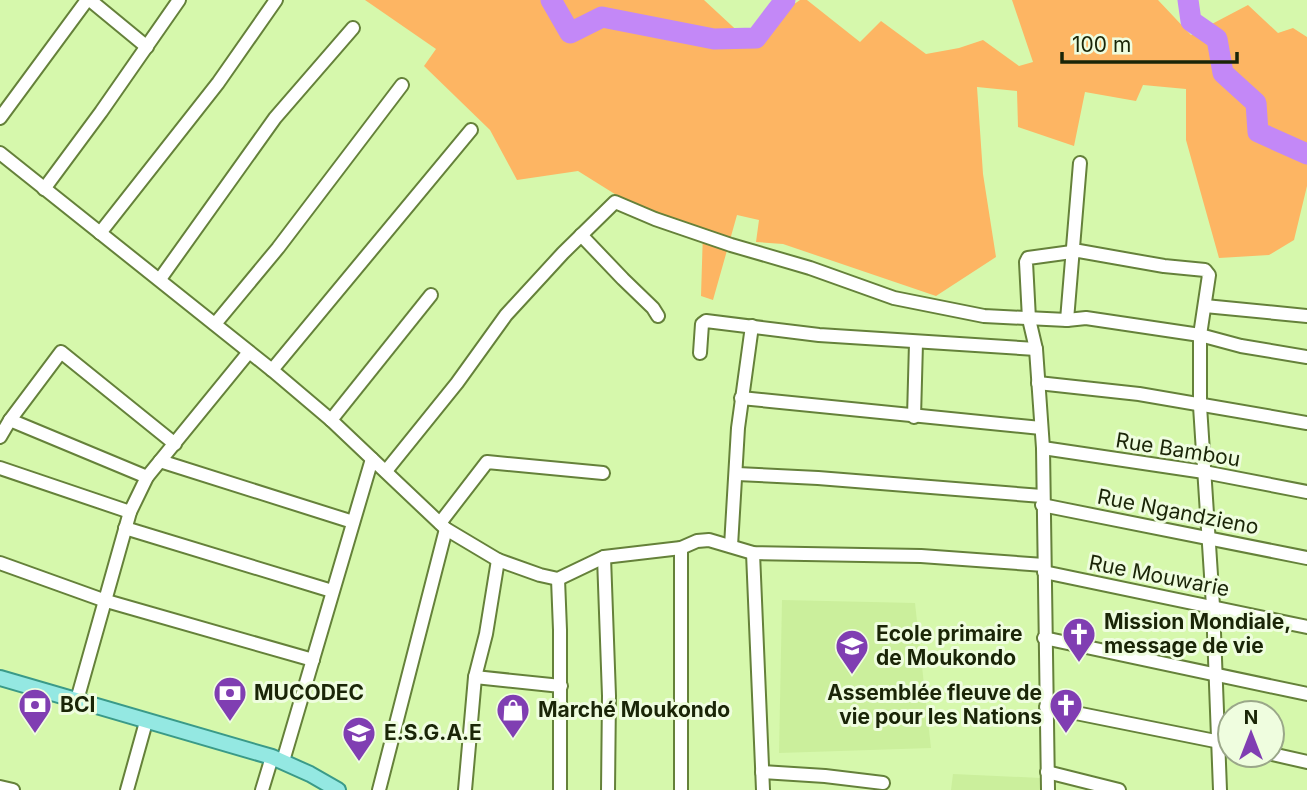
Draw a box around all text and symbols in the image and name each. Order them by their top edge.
scale bar [1062,21,1237,65]
text: 100 m [1072,32,1131,57]
street label: Rue Bambou [1114,427,1242,472]
street label: Rue Ngandzieno [1095,484,1261,539]
street label: Rue Mouwarie [1087,550,1231,601]
place label: Mission Mondiale, message de vie [1104,609,1291,658]
church icon: Mission Mondiale, message de vie [1060,615,1098,664]
place label: Ecole primaire de Moukondo [876,621,1022,670]
school or university icon: Ecole primaire de Moukondo [833,627,871,676]
bank icon: MUCODEC [211,674,249,723]
place label: MUCODEC [254,680,364,705]
place label: Assemblée fleuve de vie pour les Nations [827,680,1042,729]
bank icon: BCI [16,686,54,735]
church icon: Assemblée fleuve de vie pour les Nations [1047,686,1085,735]
shop icon: Marché Moukondo [494,691,532,740]
place label: BCI [60,692,95,717]
place label: Marché Moukondo [538,697,730,722]
north arrow [1216,699,1286,769]
text: N [1244,706,1258,729]
school or university icon: E.S.G.A.E [340,714,378,763]
place label: E.S.G.A.E [384,720,482,745]

